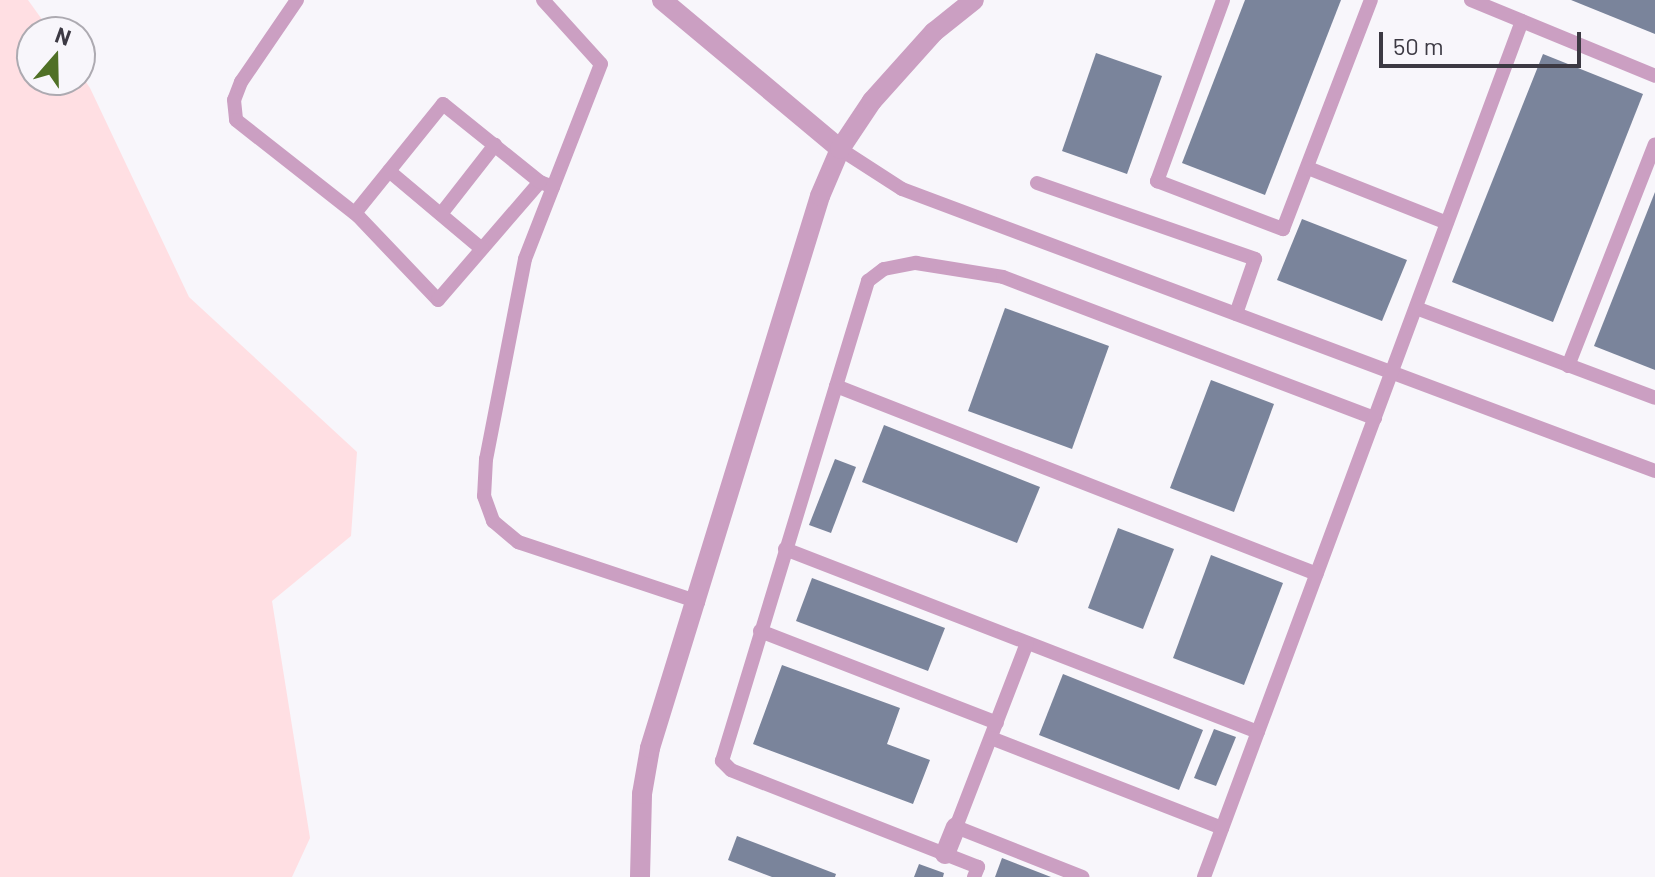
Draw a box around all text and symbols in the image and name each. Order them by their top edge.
north arrow [16,16,96,96]
scale bar [1383,16,1585,66]
text: N [52,21,75,50]
text: 50 m [1393,31,1444,60]

